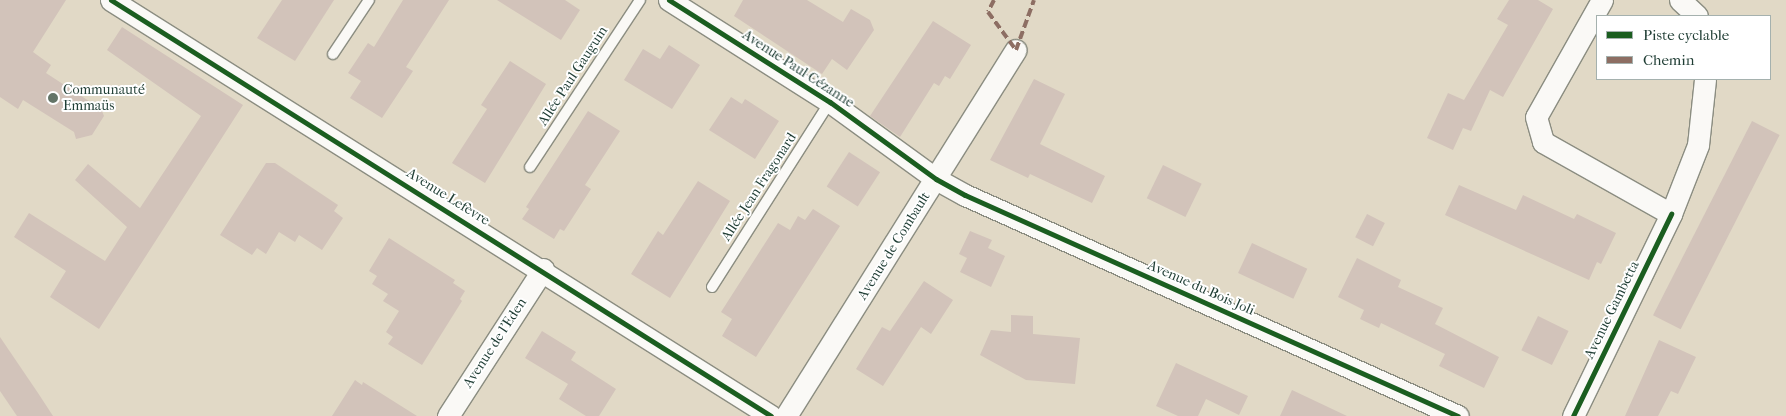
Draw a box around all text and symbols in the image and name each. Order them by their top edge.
legend [1596,15,1771,80]
street label: Allée Paul Gauguin [535,23,611,129]
text: Piste cyclable [1643,26,1729,44]
street label: Avenue Paul Cézanne [739,27,857,111]
text: Chemin [1643,51,1694,69]
place label: Communauté Emmaüs [63,82,145,114]
marker: Communauté Emmaüs [47,92,59,104]
street label: Allée Jean Fragonard [718,130,800,244]
street label: Avenue Lefèvre [403,165,493,229]
street label: Avenue de Combault [854,189,934,303]
street label: Avenue du Bois Joli [1145,257,1257,319]
street label: Avenue Gambetta [1581,258,1643,362]
street label: Avenue de l'Eden [460,295,530,391]

